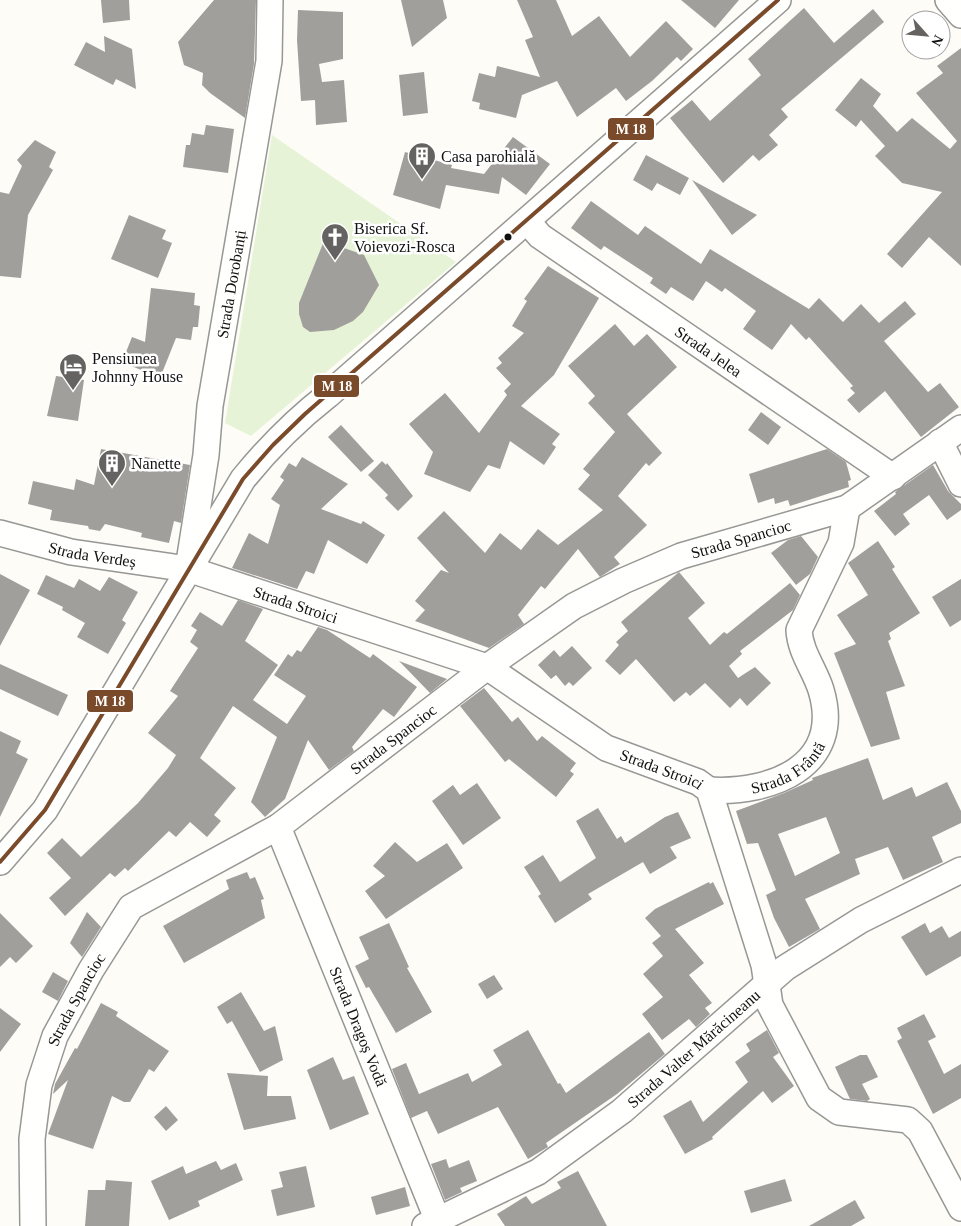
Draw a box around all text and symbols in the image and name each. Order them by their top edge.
north arrow [901,10,951,60]
text: N [928,33,946,49]
line badge: M 18 [607,117,655,141]
text: M 18 [616,122,646,137]
building icon: Casa parohială [407,141,437,180]
place label: Casa parohială [441,148,536,166]
place label: Biserica Sf. Voievozi-Rosca [354,220,455,255]
church icon: Biserica Sf. Voievozi-Rosca [320,222,350,261]
street label: Strada Dorobanți [214,228,249,340]
unlabelled marker [503,232,513,242]
street label: Strada Jelea [672,323,745,380]
place label: Pensiunea Johnny House [92,350,183,386]
hotel icon: Pensiunea Johnny House [58,352,88,391]
line badge: M 18 [313,374,360,398]
text: M 18 [322,379,352,394]
building icon: Nanette [97,448,127,487]
place label: Nanette [131,455,181,472]
street label: Strada Spancioc [689,517,793,562]
street label: Strada Verdeș [47,538,137,571]
street label: Strada Stroici [251,583,340,627]
line badge: M 18 [86,689,134,713]
text: M 18 [95,694,125,709]
street label: Strada Spancioc [347,701,440,778]
street label: Strada Frântă [749,739,828,797]
street label: Strada Stroici [618,746,708,793]
street label: Strada Spancioc [44,950,109,1048]
street label: Strada Dragoș Vodă [327,964,390,1089]
street label: Strada Valter Mărăcineanu [624,986,763,1111]

